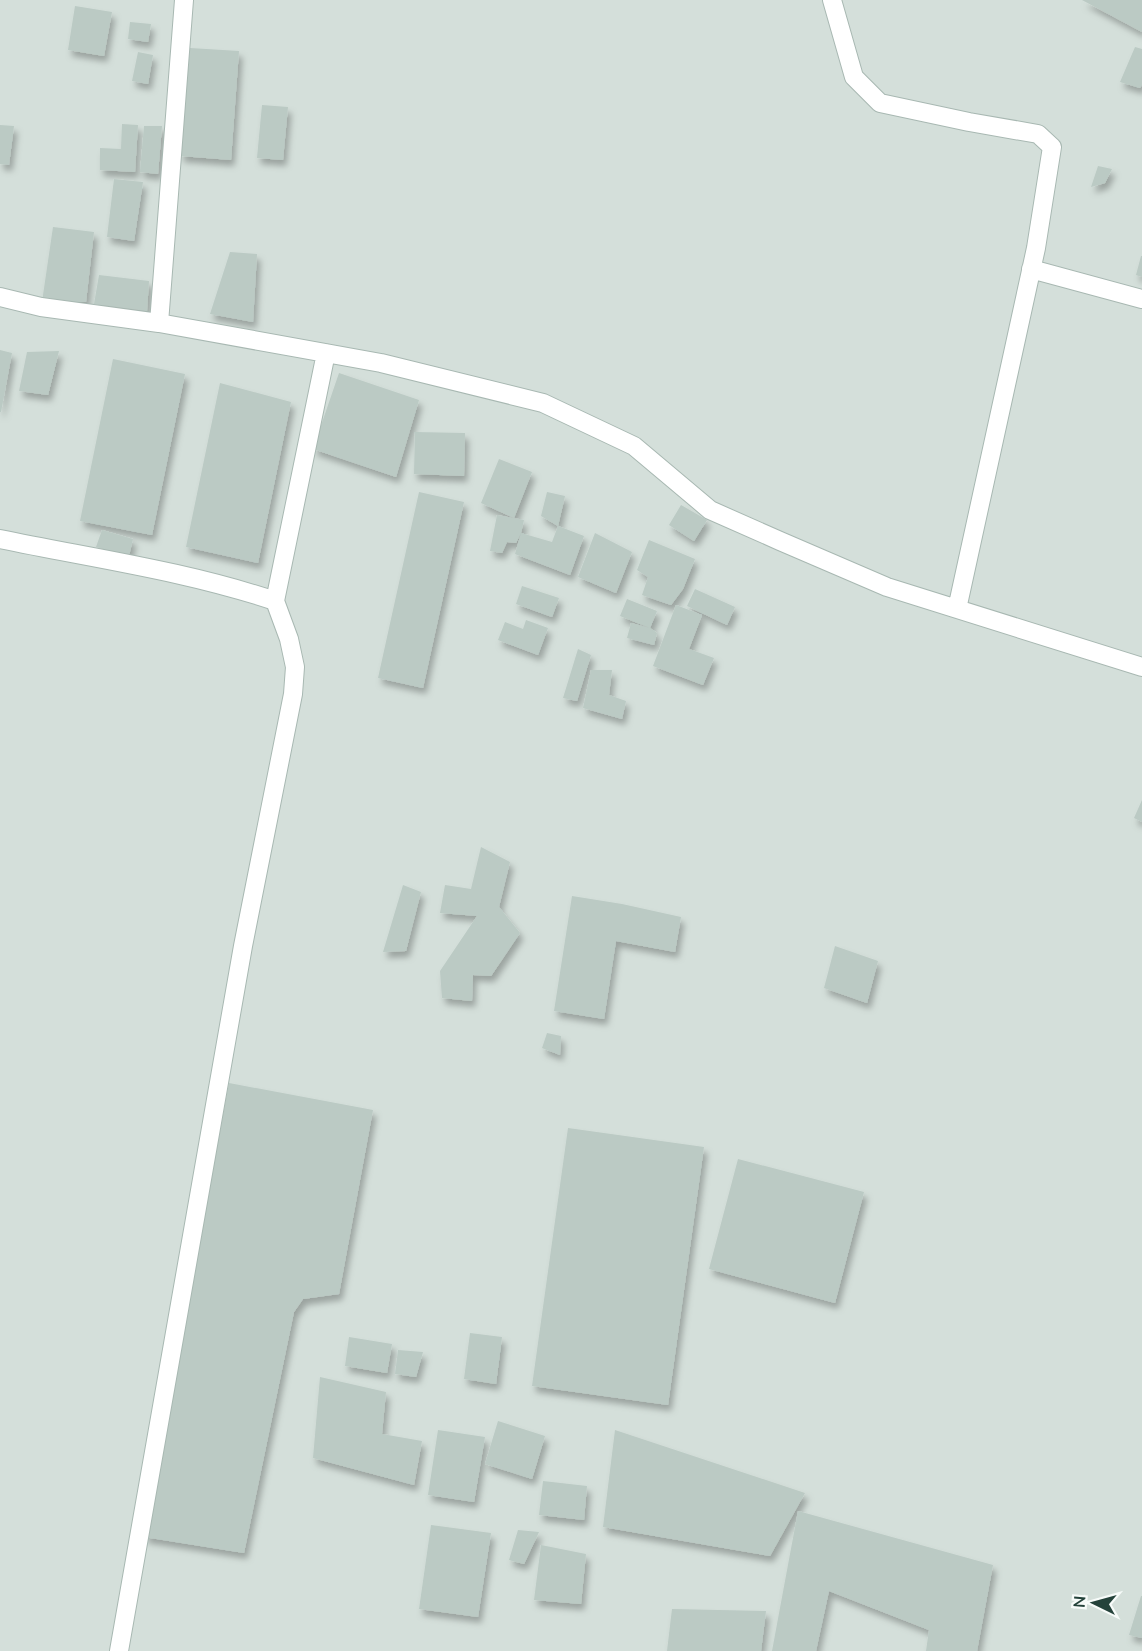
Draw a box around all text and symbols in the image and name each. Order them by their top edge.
north arrow [1064,1573,1124,1633]
text: N [1069,1595,1092,1609]

